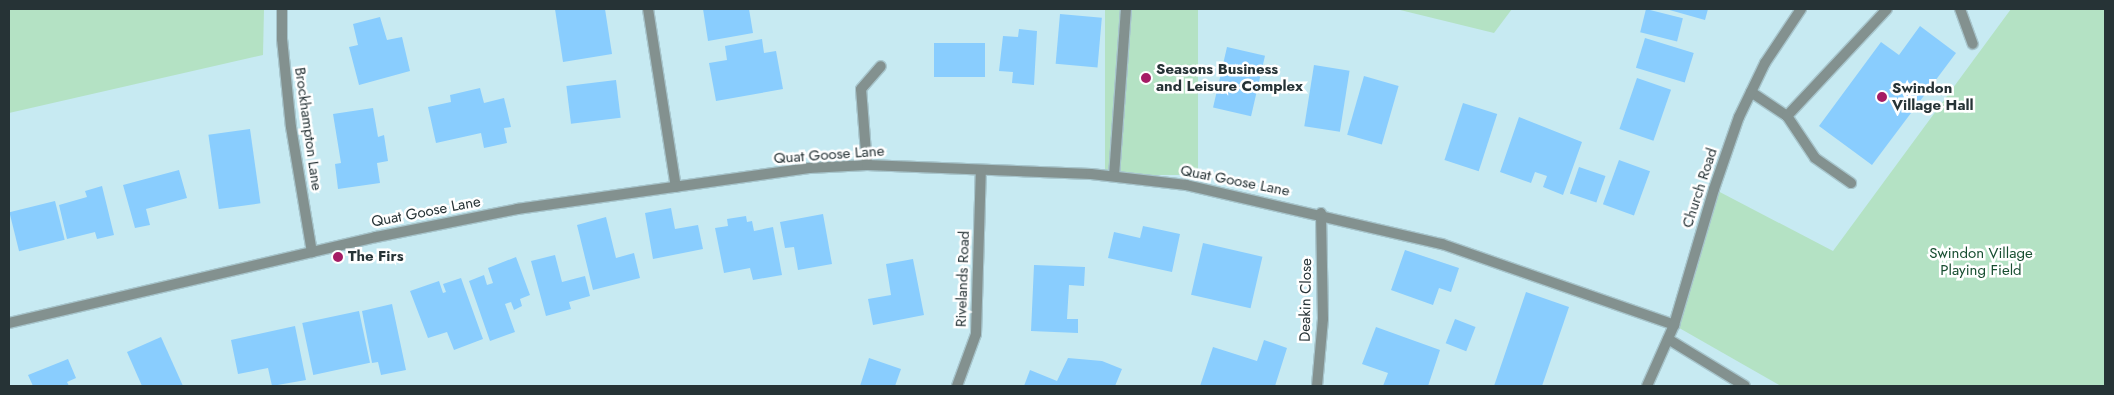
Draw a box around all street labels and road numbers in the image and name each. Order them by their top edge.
street label: Brockhampton Lane [290,66,326,192]
street label: Quat Goose Lane [773,142,885,168]
street label: Church Road [1679,146,1721,230]
street label: Quat Goose Lane [1179,162,1291,200]
street label: Quat Goose Lane [370,193,482,231]
street label: Rivelands Road [952,231,974,327]
street label: Deakin Close [1296,258,1316,342]

